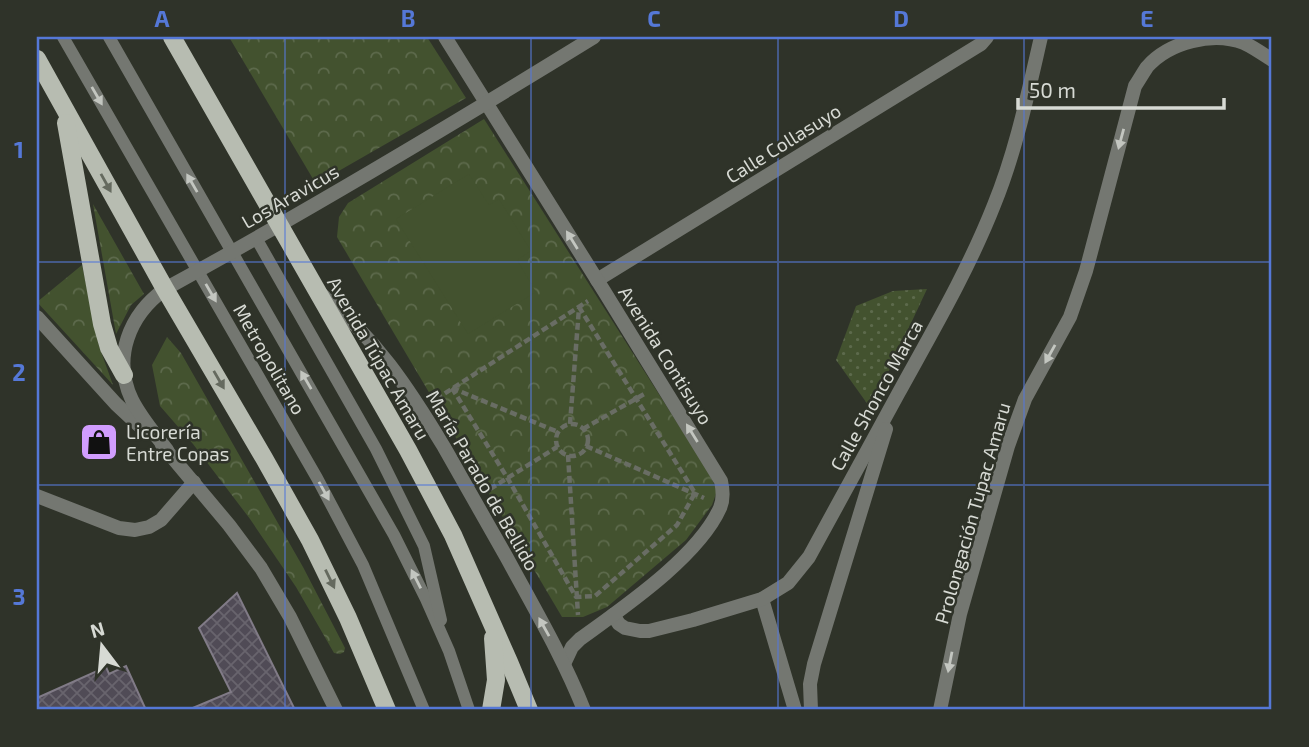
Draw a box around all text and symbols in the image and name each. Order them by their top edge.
text: A [154,4,170,32]
text: B [401,4,415,32]
text: C [647,4,661,32]
text: D [893,4,909,32]
text: E [1140,4,1154,32]
scale bar [1018,66,1225,110]
text: 50 m [1029,77,1076,102]
one-way arrow [91,86,103,106]
street label: Calle Collasuyo [721,98,845,188]
one-way arrow [1115,128,1126,150]
text: 1 [14,135,24,163]
street label: Los Aravicus [237,159,343,233]
one-way arrow [100,173,112,193]
one-way arrow [186,174,198,193]
one-way arrow [566,230,579,249]
street label: Avenida Túpac Amaru [323,272,435,444]
street label: Avenida Contisuyo [614,282,718,428]
one-way arrow [204,284,217,303]
street label: Metropolitano [229,300,311,418]
street label: Calle Shonco Marca [825,316,927,474]
one-way arrow [1044,344,1056,363]
text: 2 [12,358,26,386]
one-way arrow [300,370,312,390]
one-way arrow [213,371,225,390]
street label: María Parado de Bellido [422,386,544,574]
street label: Prolongación Tupac Amaru [929,400,1015,626]
place label: Licorería Entre Copas [126,420,229,465]
shop icon: Licorería Entre Copas [78,421,120,463]
one-way arrow [685,424,698,443]
one-way arrow [318,481,330,500]
one-way arrow [324,569,335,589]
one-way arrow [411,569,422,589]
text: 3 [12,582,26,610]
north arrow [66,610,136,680]
text: N [87,616,107,642]
one-way arrow [538,617,550,637]
one-way arrow [944,651,955,673]

